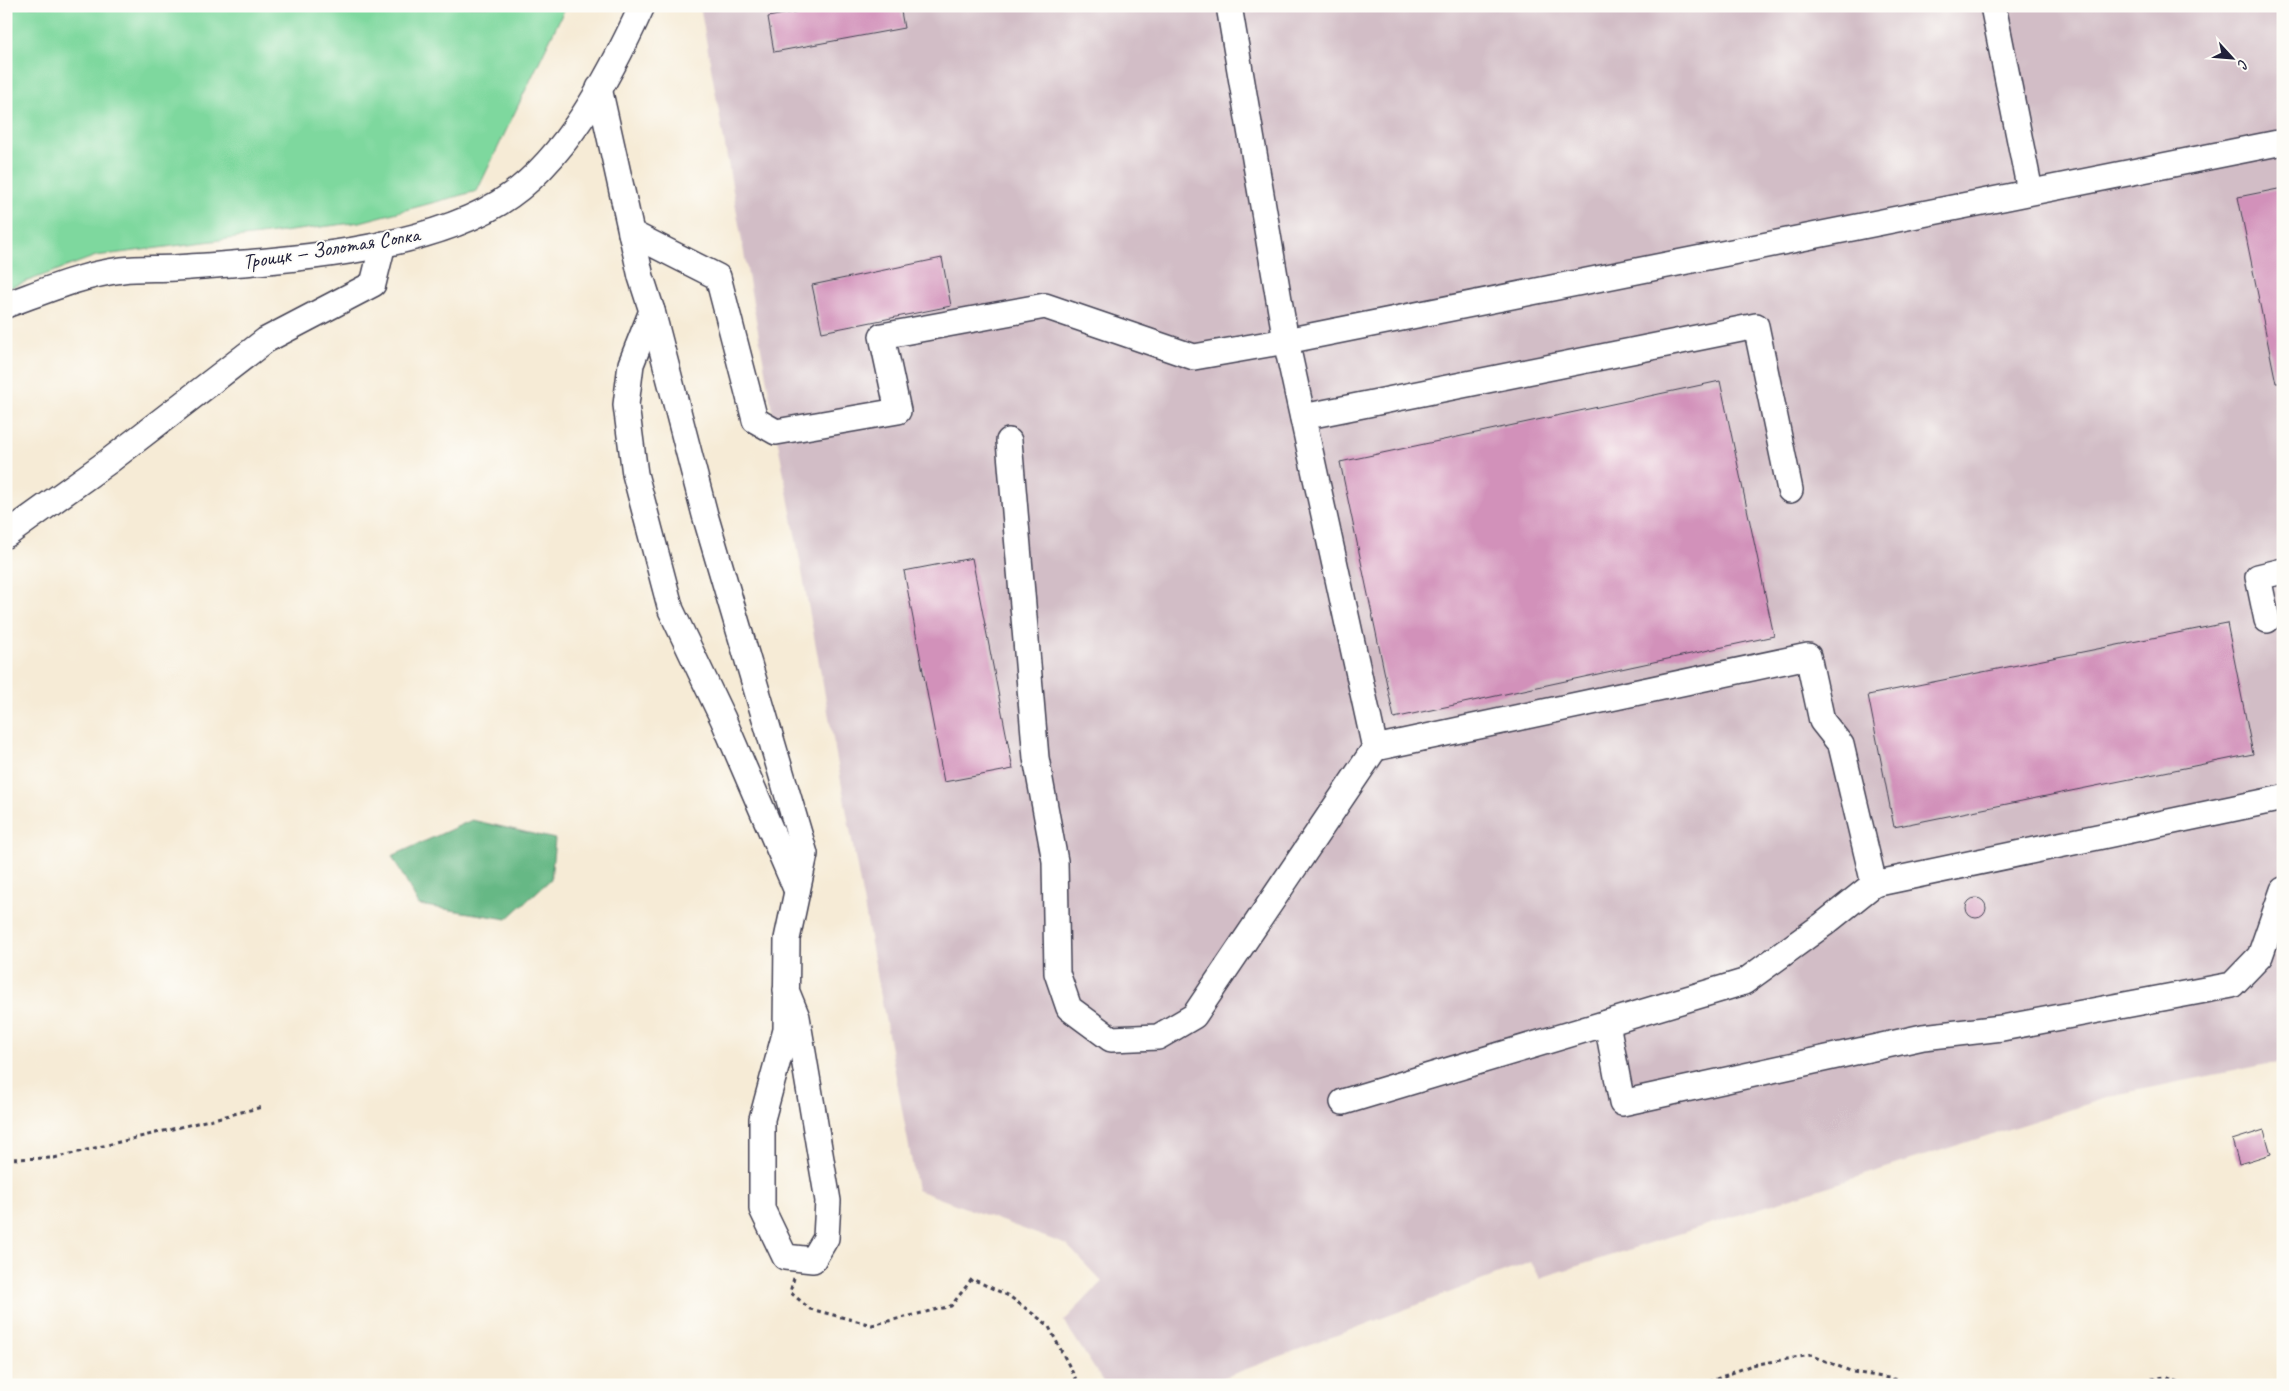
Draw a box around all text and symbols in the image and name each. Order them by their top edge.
north arrow [2206,32,2256,82]
text: С [2233,57,2252,72]
street label: Троицк — Золотая Сопка [241,221,424,275]

